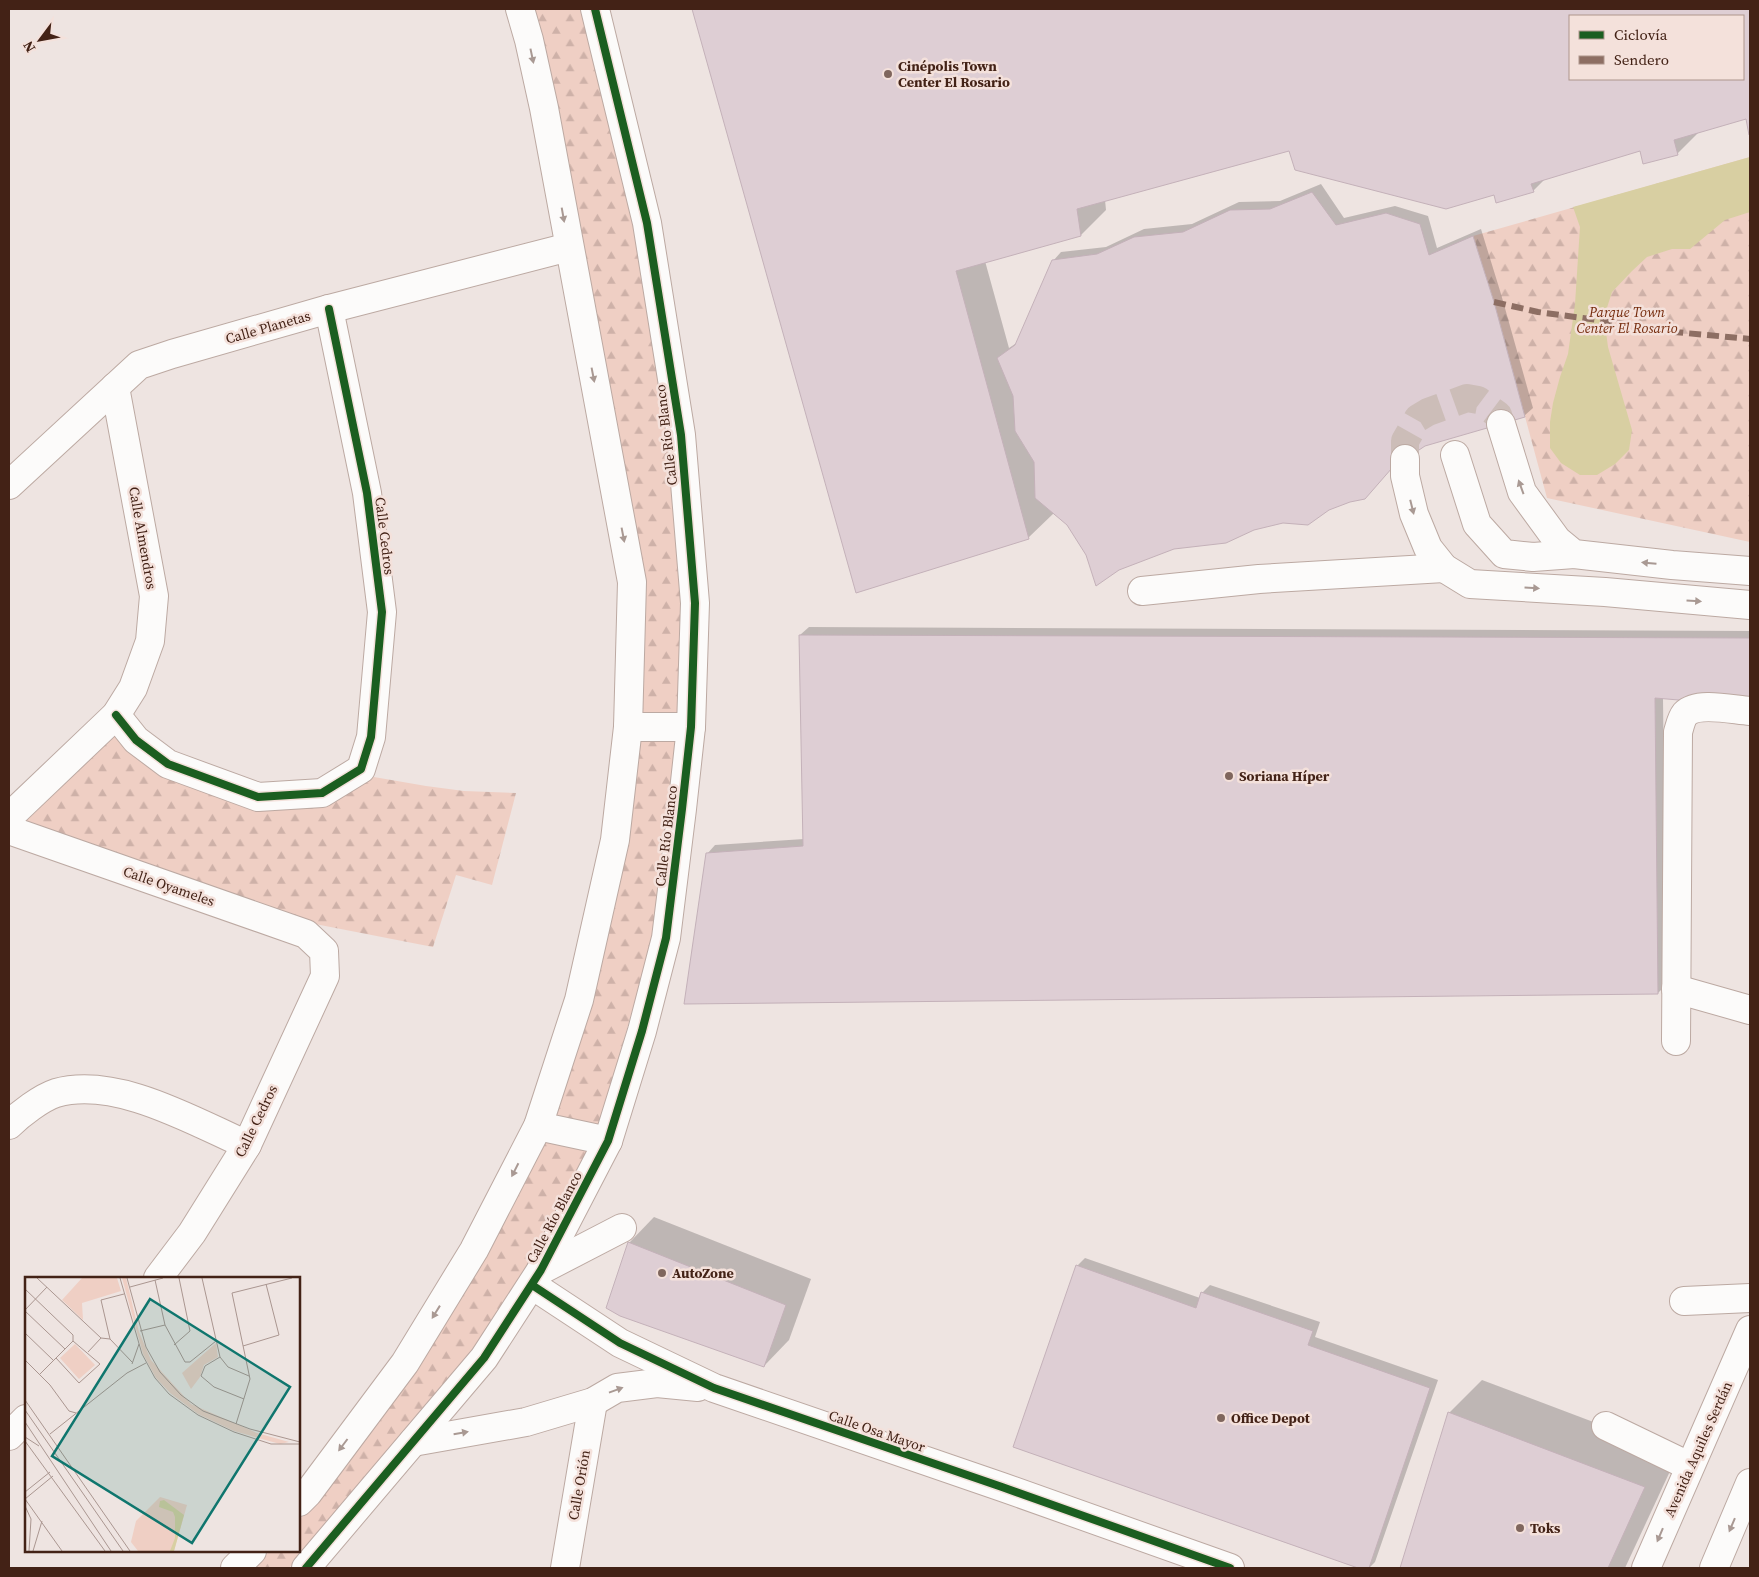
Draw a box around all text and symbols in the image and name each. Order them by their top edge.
north arrow [15,15,65,65]
legend [1569,15,1744,80]
text: Ciclovía [1614,24,1668,45]
text: N [18,37,40,57]
one-way arrow [529,48,537,64]
text: Sendero [1614,49,1669,70]
place label: Cinépolis Town Center El Rosario [898,56,1010,92]
marker: Cinépolis Town Center El Rosario [882,68,894,80]
one-way arrow [560,208,568,224]
park label: Parque Town Center El Rosario [1576,302,1678,338]
street label: Calle Planetas [223,305,313,349]
one-way arrow [590,368,598,384]
street label: Calle Río Blanco [650,383,682,487]
one-way arrow [1517,479,1525,494]
street label: Calle Almendros [124,485,162,591]
street label: Calle Cedros [370,496,400,576]
one-way arrow [1408,500,1416,515]
one-way arrow [620,527,628,543]
one-way arrow [1641,559,1657,567]
one-way arrow [1525,584,1541,592]
one-way arrow [1687,597,1703,605]
place label: Soriana Híper [1239,766,1330,786]
marker: Soriana Híper [1223,770,1235,782]
street label: Calle Río Blanco [650,784,682,888]
street label: Calle Oyameles [121,861,217,911]
street label: Calle Cedros [230,1081,282,1161]
one-way arrow [511,1163,519,1177]
street label: Calle Río Blanco [521,1167,587,1267]
place label: AutoZone [672,1263,734,1283]
marker: AutoZone [656,1267,668,1279]
inset map [25,1277,300,1552]
one-way arrow [432,1305,441,1318]
street label: Avenida Aquiles Serdán [1659,1378,1737,1520]
one-way arrow [609,1386,624,1394]
street label: Calle Osa Mayor [826,1405,928,1457]
place label: Office Depot [1231,1408,1311,1428]
marker: Office Depot [1215,1412,1227,1424]
one-way arrow [453,1429,469,1437]
one-way arrow [338,1438,349,1451]
street label: Calle Orión [563,1448,595,1522]
place label: Toks [1530,1518,1561,1538]
one-way arrow [1727,1518,1735,1533]
marker: Toks [1514,1522,1526,1534]
one-way arrow [1656,1528,1664,1543]

